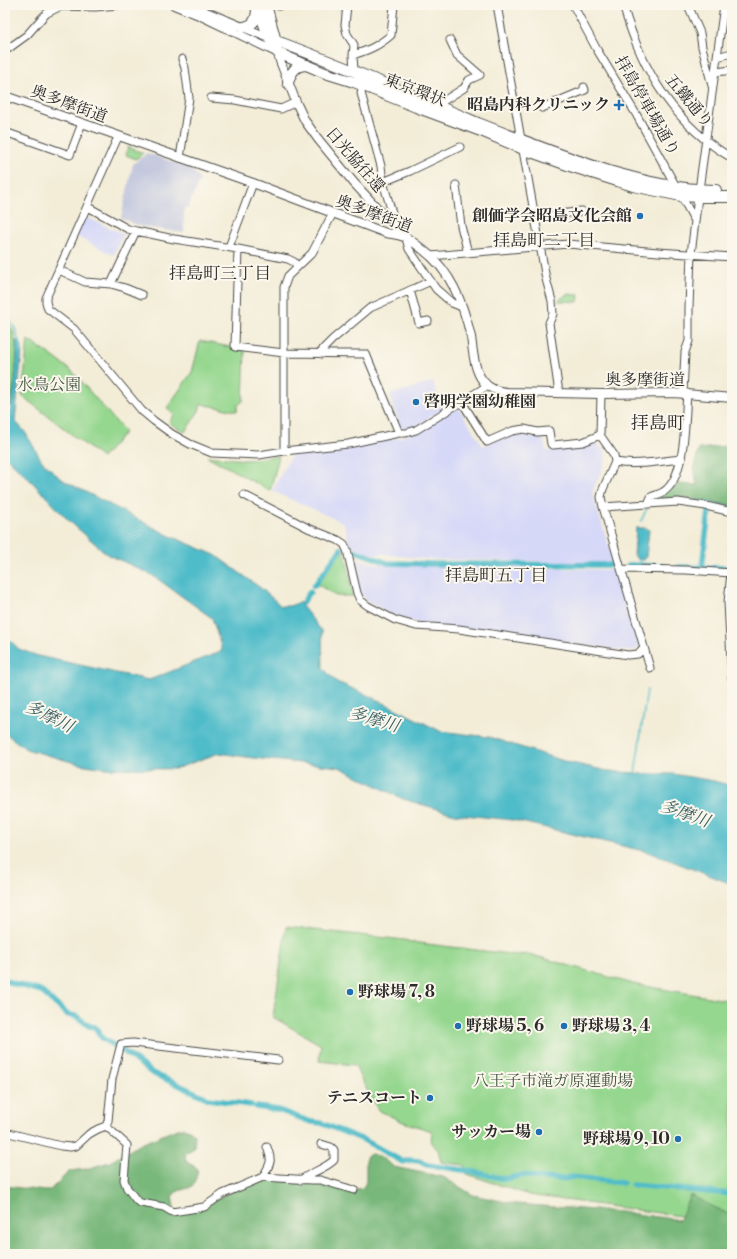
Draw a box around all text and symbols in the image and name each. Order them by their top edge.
street label: 拝島停車場通り [610,52,684,160]
street label: 東京環状 [382,69,448,111]
street label: 五鐵通り [661,70,717,132]
street label: 奥多摩街道 [28,81,110,127]
place label: 昭島内科クリニック [467,95,610,115]
marker: 昭島内科クリニック [613,99,625,111]
street label: 日光脇往還 [321,123,389,197]
street label: 奥多摩街道 [333,191,415,237]
place label: 創価学会昭島文化会館 [472,206,632,226]
marker: 創価学会昭島文化会館 [635,211,645,221]
district label: 拝島町二丁目 [493,230,595,252]
district label: 拝島町三丁目 [169,263,271,285]
street label: 奥多摩街道 [605,370,685,390]
park label: 水鳥公園 [17,375,81,395]
place label: 啓明学園幼稚園 [424,392,536,412]
marker: 啓明学園幼稚園 [411,397,421,407]
district label: 拝島町 [631,412,685,435]
district label: 拝島町五丁目 [445,565,547,587]
water label: 多摩川 [21,696,79,739]
water label: 多摩川 [346,702,403,738]
water label: 多摩川 [657,795,715,834]
place label: 野球場 7, 8 [358,982,435,1002]
marker: 野球場 7, 8 [345,987,355,997]
place label: 野球場 5, 6 [466,1016,544,1036]
place label: 野球場 3, 4 [572,1016,651,1036]
marker: 野球場 5, 6 [453,1021,463,1031]
marker: 野球場 3, 4 [559,1021,569,1031]
park label: 八王子市滝ガ原運動場 [473,1071,633,1091]
place label: テニスコート [327,1088,422,1108]
marker: テニスコート [425,1093,435,1103]
place label: サッカー場 [451,1122,531,1142]
marker: サッカー場 [534,1127,544,1137]
place label: 野球場 9, 10 [583,1129,670,1149]
marker: 野球場 9, 10 [673,1134,683,1144]

